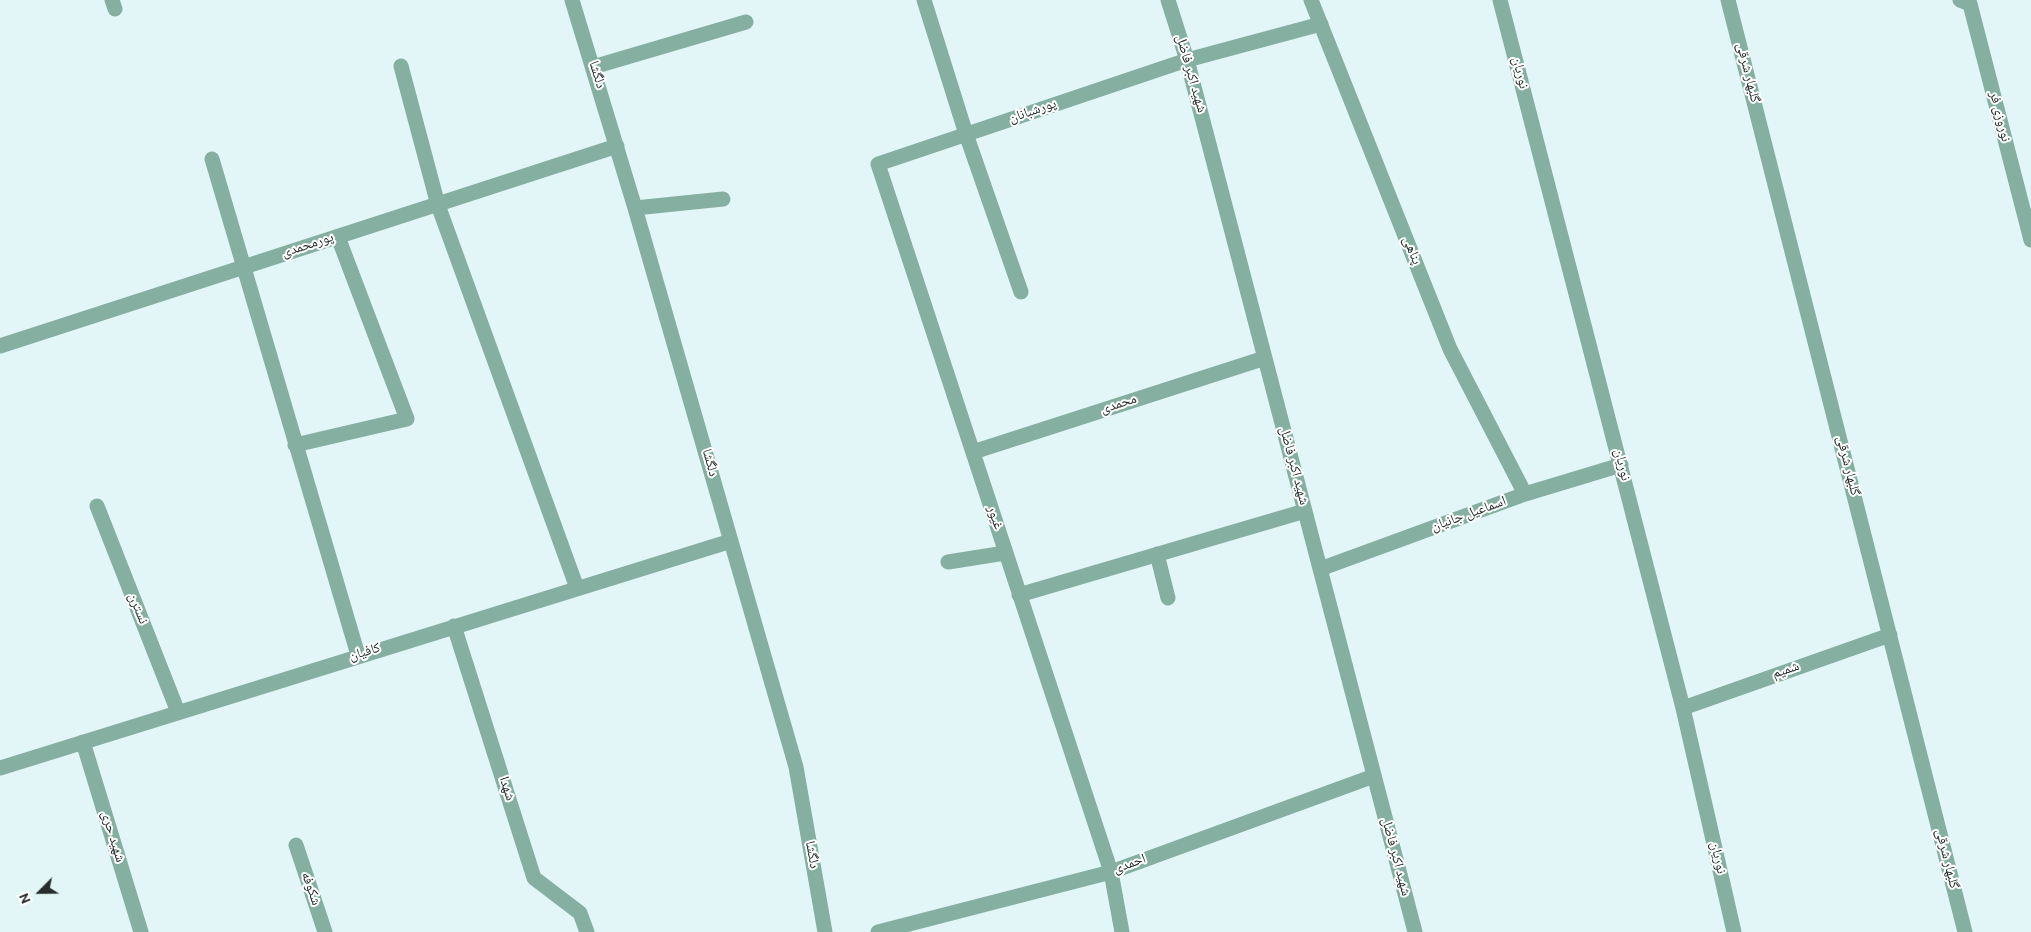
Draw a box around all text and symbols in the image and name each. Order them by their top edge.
street label: شهید اکبر فاضل [1171,33,1209,115]
street label: گلبهار شرقی [1731,41,1763,105]
street label: نوریان [1507,55,1531,91]
street label: دلگشا [584,59,608,91]
street label: نوروزی فر [1985,90,2013,144]
street label: پورشبانان [1007,96,1059,128]
street label: پورمحمدی [280,230,336,262]
street label: پناهی [1398,234,1424,268]
street label: محمدی [1099,391,1139,419]
street label: شهید اکبر فاضل [1274,425,1312,507]
street label: گلبهار شرقی [1831,434,1863,498]
street label: دلگشا [697,447,721,479]
street label: نوریان [1609,447,1633,483]
street label: اسماعیل جانیان [1429,494,1509,536]
street label: غیور [982,504,1006,532]
street label: نسترن [123,591,151,627]
street label: کافیان [347,640,383,666]
street label: شمیم [1770,659,1802,683]
street label: شهدا [494,775,518,803]
street label: شهید حری [96,809,128,865]
street label: شهید اکبر فاضل [1376,816,1414,898]
street label: گلبهار شرقی [1930,827,1962,891]
street label: دلگشا [800,840,822,870]
street label: نوریان [1705,840,1729,876]
street label: احمدی [1111,851,1149,879]
north arrow [15,867,65,917]
street label: شکوفه [296,870,324,908]
text: N [16,890,36,906]

